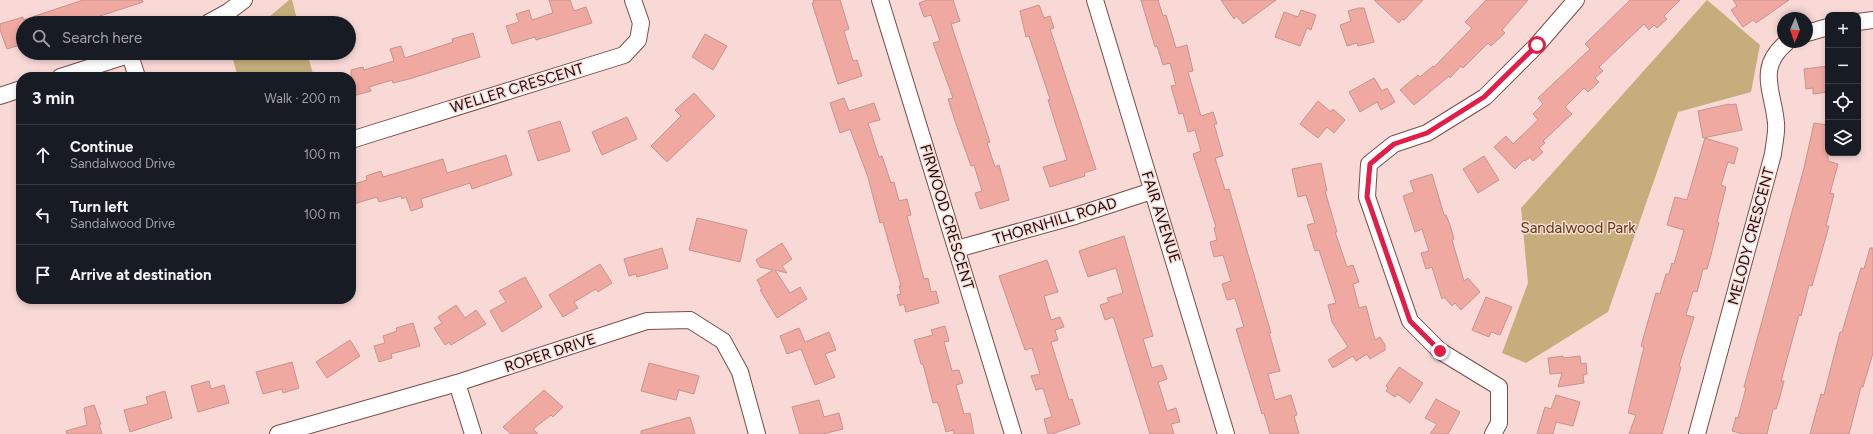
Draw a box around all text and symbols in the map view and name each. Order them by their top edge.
north arrow [1777,12,1813,48]
map controls [1825,12,1861,156]
button: + [1825,12,1861,48]
search box [16,16,356,60]
icon: search [30,27,52,49]
text: Search here [62,29,142,47]
route start [1528,36,1546,54]
button: − [1825,48,1861,84]
street label: WELLER CRESCENT [448,59,587,117]
button: locate [1825,84,1861,120]
text: 3 min [32,88,74,108]
text: Walk · 200 m [264,91,340,106]
button: layers [1825,120,1861,156]
text: Continue [70,138,133,156]
street label: FIRWOOD CRESCENT [916,142,978,293]
icon: ahead [32,144,54,166]
text: 100 m [304,147,340,162]
text: Sandalwood Drive [70,156,175,171]
street label: MELODY CRESCENT [1724,165,1778,307]
street label: FAIR AVENUE [1138,169,1184,265]
street label: THORNHILL ROAD [991,194,1119,248]
text: Turn left [70,198,128,216]
icon: left [32,204,54,226]
text: 100 m [304,207,340,222]
text: Sandalwood Drive [70,216,175,231]
park label: Sandalwood Park [1521,219,1636,237]
icon: arrive [32,264,54,286]
text: Arrive at destination [70,266,211,284]
street label: ROPER DRIVE [502,330,598,376]
route end [1431,342,1449,360]

